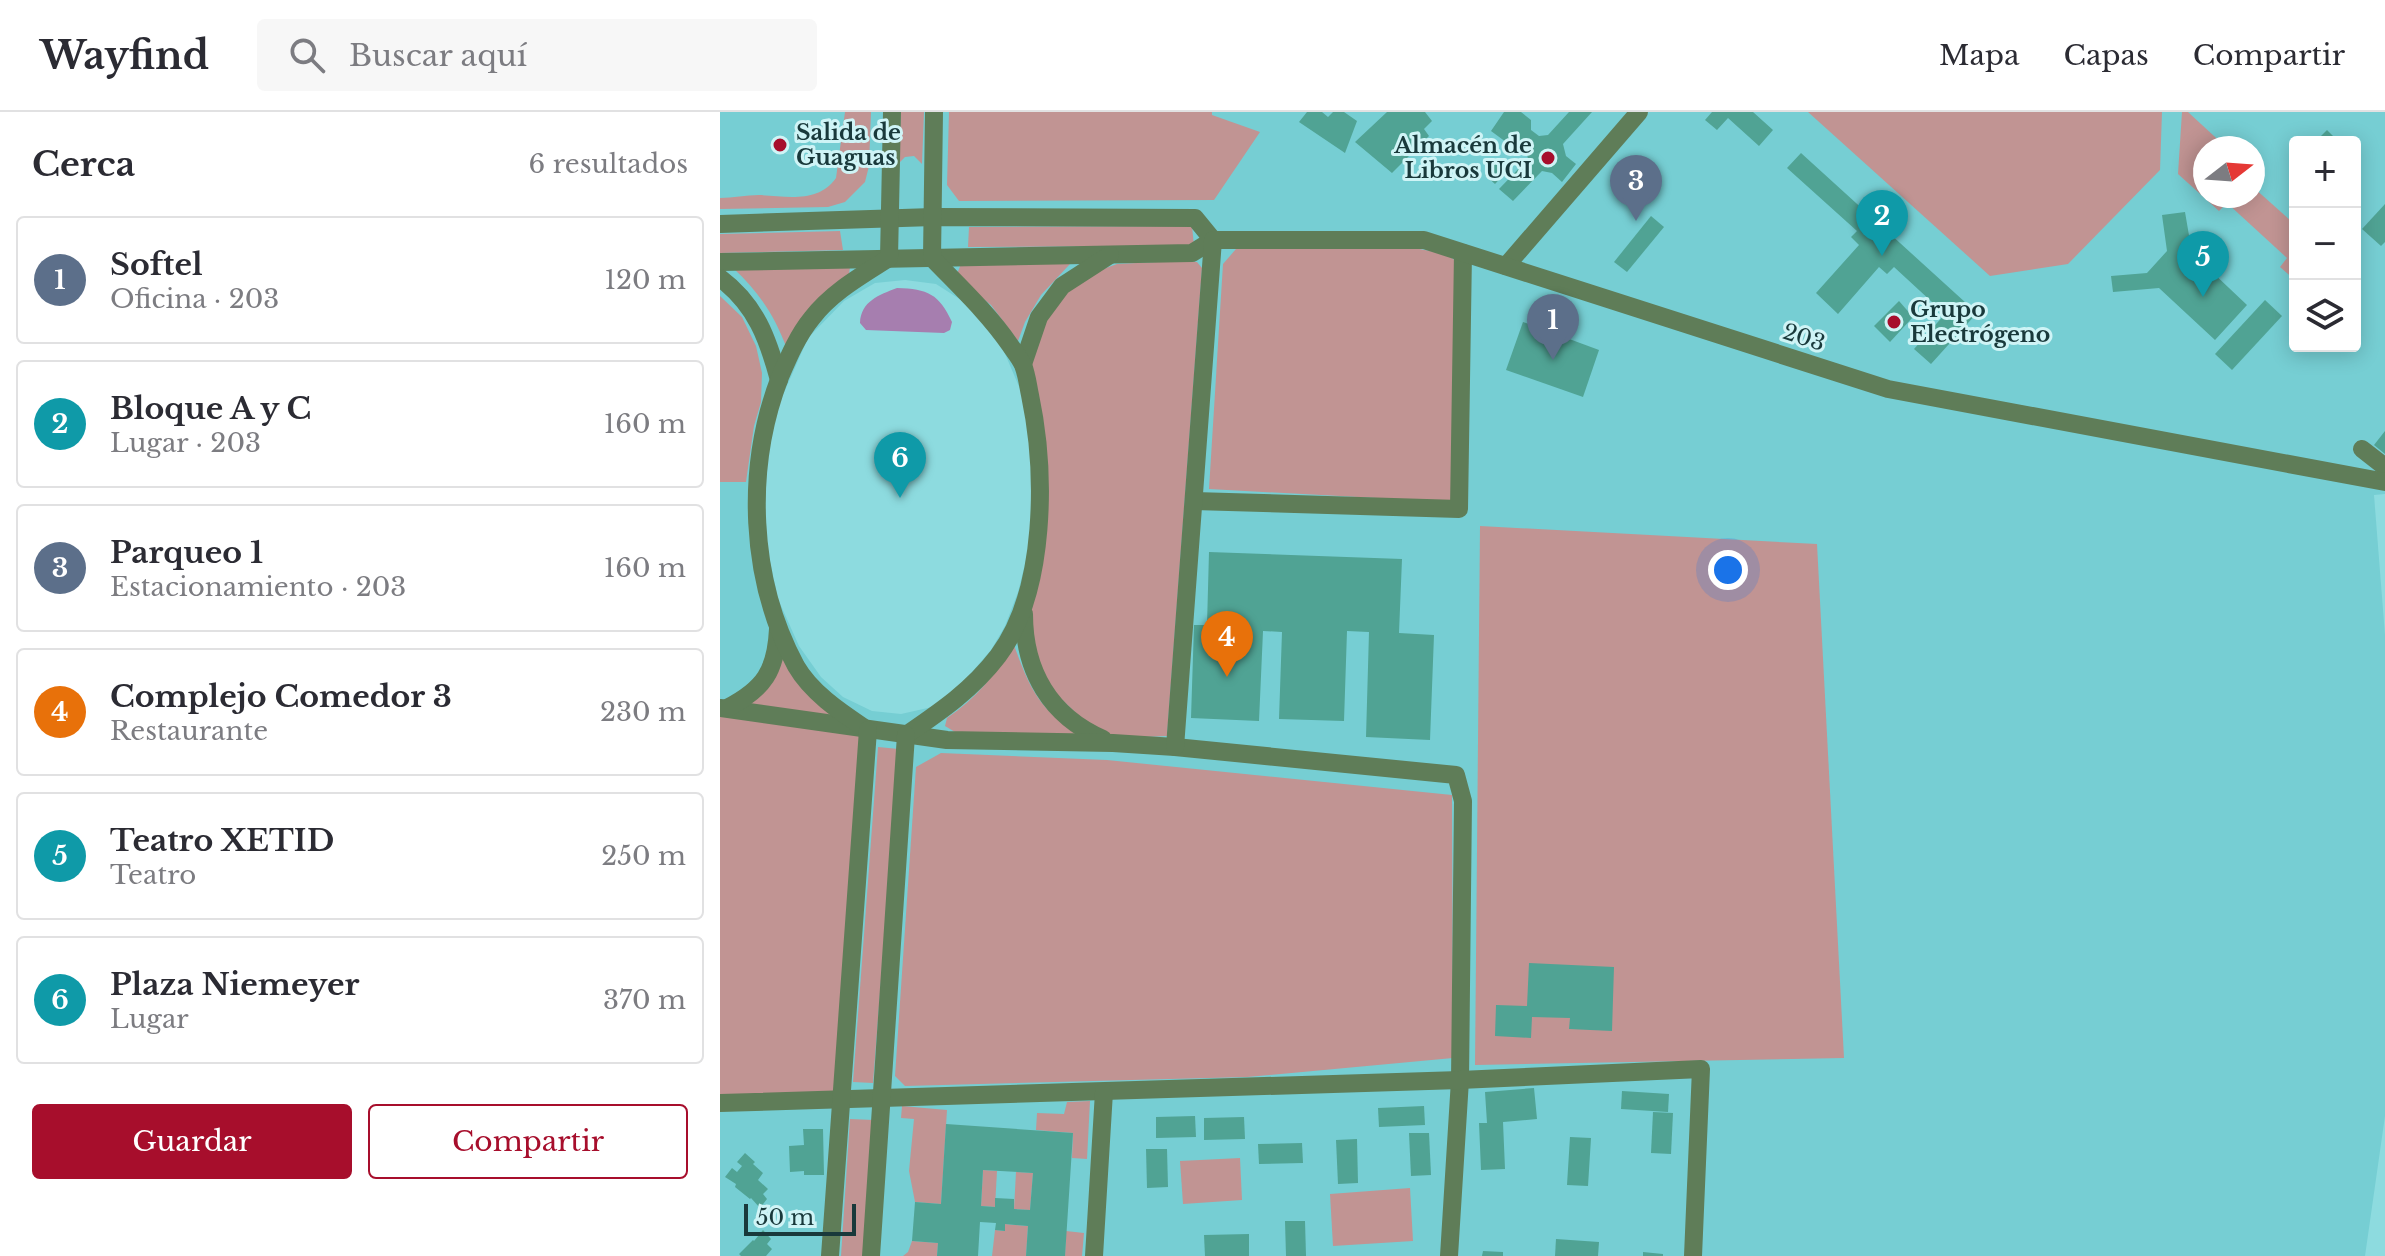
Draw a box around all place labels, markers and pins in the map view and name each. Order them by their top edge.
place label: Salida de Guaguas [796,119,901,171]
place label: Almacén de Libros UCI [1393,132,1532,184]
marker: Salida de Guaguas [771,136,789,154]
marker: Almacén de Libros UCI [1539,149,1557,167]
pin: 3 [1610,155,1662,221]
pin: 2 [1856,190,1908,256]
pin: 5 [2177,231,2229,297]
pin: 1 [1527,294,1579,360]
place label: Grupo Electrógeno [1910,296,2050,348]
marker: Grupo Electrógeno [1885,313,1903,331]
pin: 6 [874,432,926,498]
pin: 4 [1201,611,1253,677]

